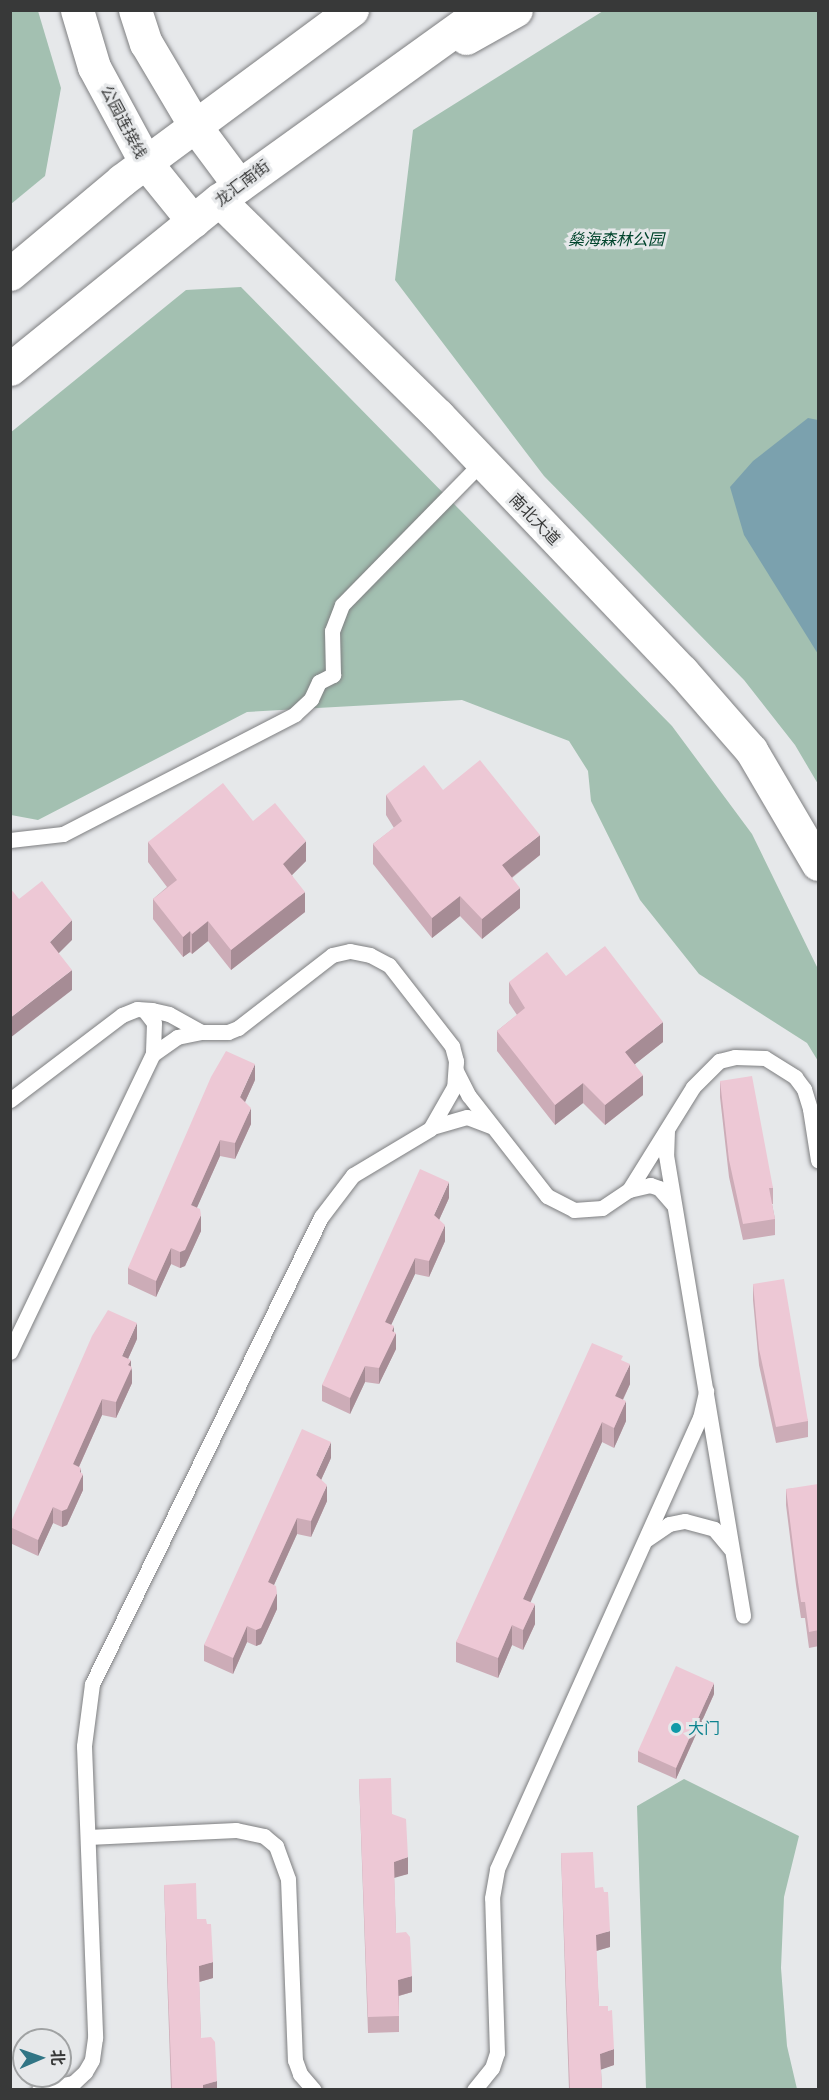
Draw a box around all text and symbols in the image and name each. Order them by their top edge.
street label: 公园连接线 [97,82,151,162]
street label: 龙汇南街 [211,156,273,210]
park label: 燊海森林公园 [568,229,664,249]
street label: 南北大道 [506,489,564,549]
place label: 大门 [688,1718,720,1738]
marker: 大门 [669,1721,683,1735]
north arrow [12,2028,72,2088]
text: 北 [48,2049,68,2066]

